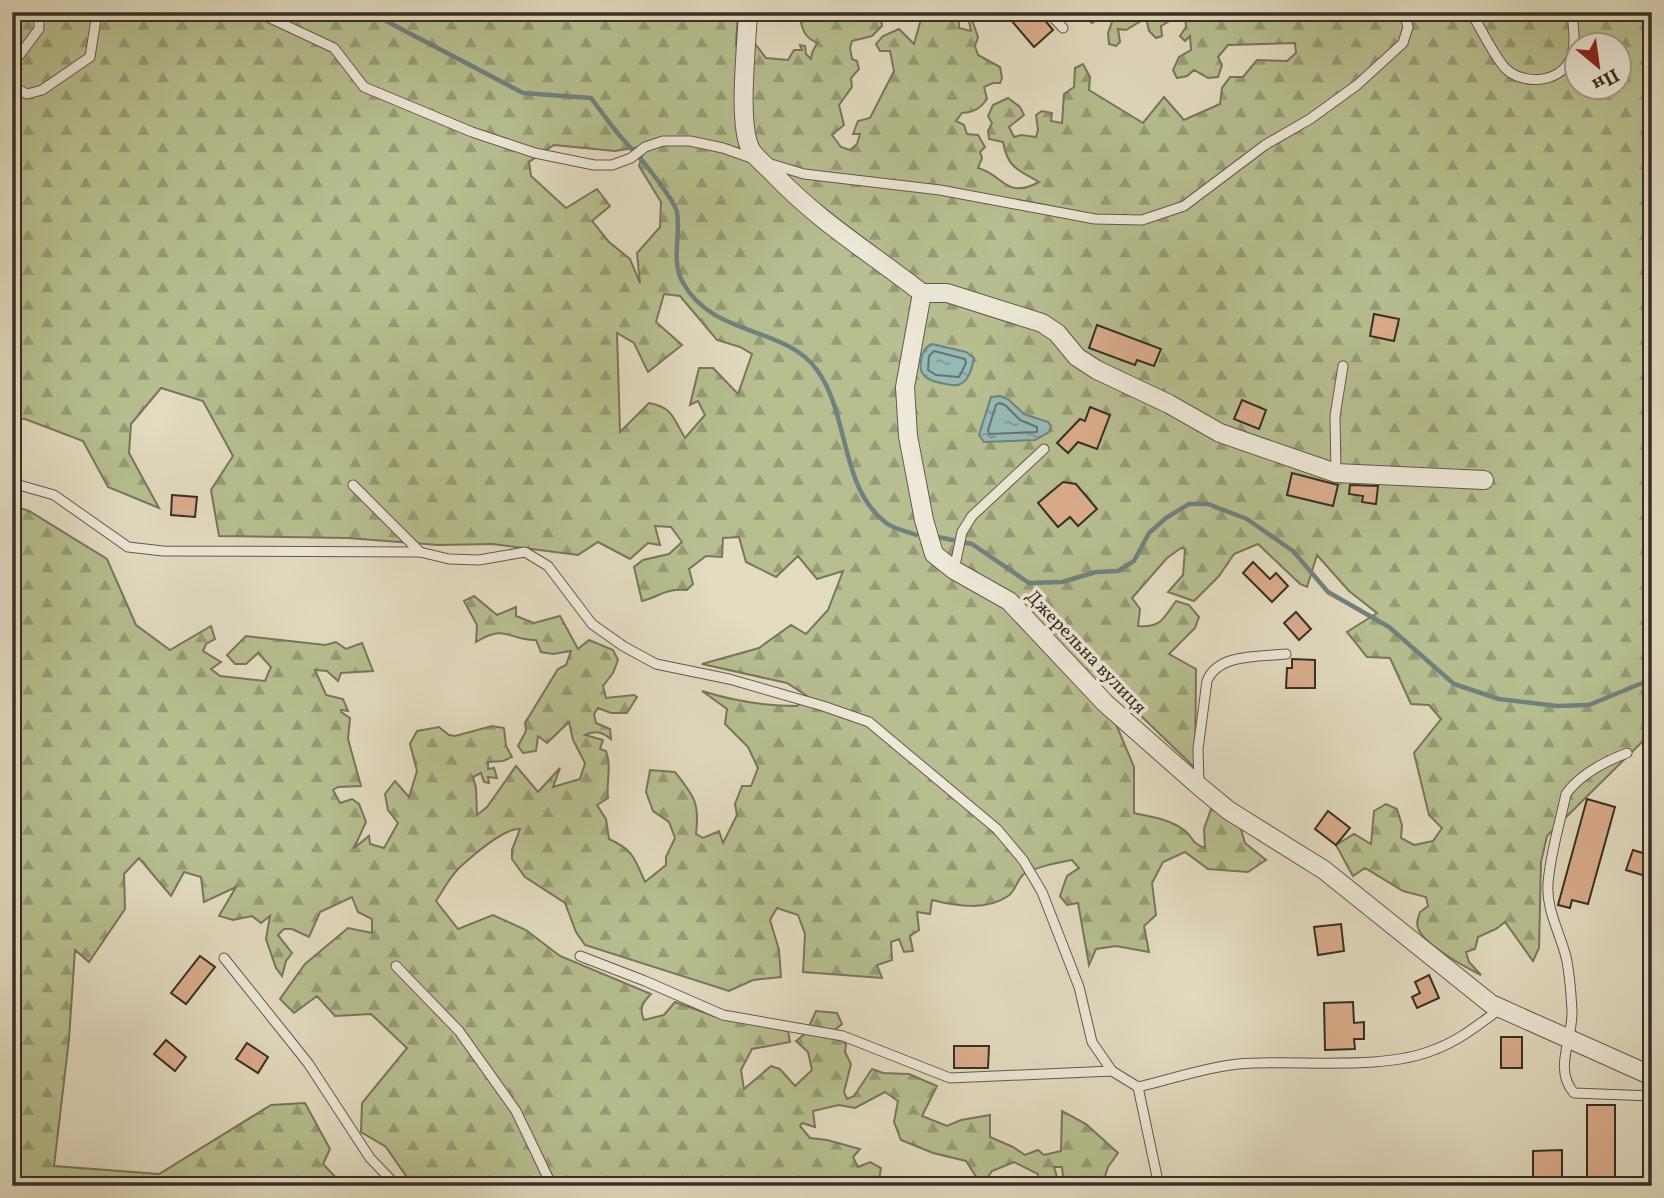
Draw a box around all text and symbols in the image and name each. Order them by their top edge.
north arrow [1562,32,1632,102]
text: Пн [1587,61,1623,97]
street label: Джерельна вулиця [1019,584,1152,721]

